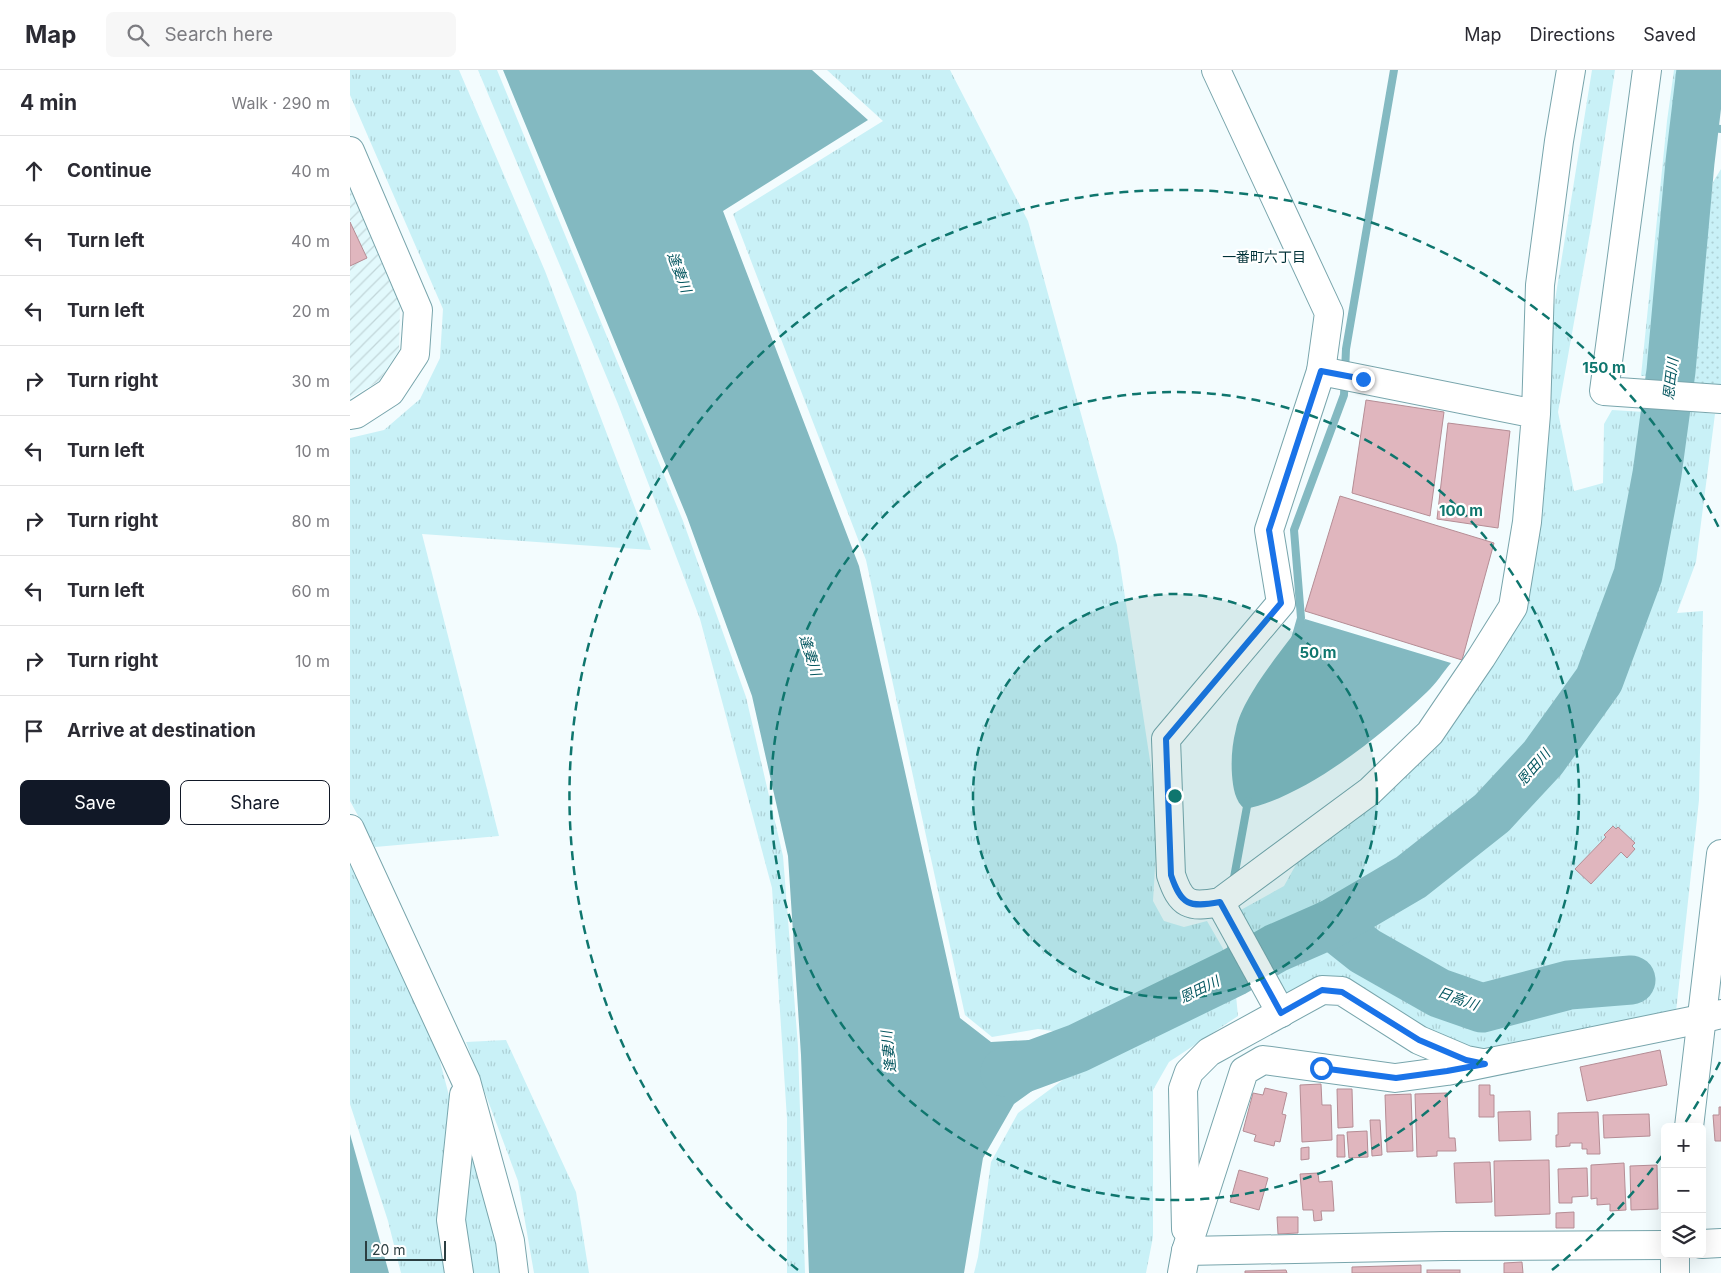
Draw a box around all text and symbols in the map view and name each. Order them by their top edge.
search box [106,12,456,57]
text: Map [25,20,76,49]
icon: search [124,21,152,49]
text: Search here [164,23,273,46]
text: Map [1464,24,1502,45]
text: Directions [1530,24,1615,45]
text: Saved [1643,24,1696,45]
text: 4 min [20,90,77,115]
text: Walk · 290 m [232,93,330,113]
icon: ahead [20,157,48,185]
text: Continue [67,159,152,182]
text: 40 m [291,161,330,181]
icon: left [20,227,48,255]
text: Turn left [67,229,145,252]
text: 40 m [291,231,330,251]
district label: 一番町六丁目 [1222,248,1306,265]
water label: 逢妻川 [665,249,696,297]
icon: left [20,297,48,325]
text: Turn left [67,299,145,322]
text: 20 m [292,301,330,321]
water label: 恩田川 [1659,355,1681,401]
text: 150 m [1582,358,1626,377]
icon: right [20,367,48,395]
route end [1352,368,1375,391]
text: Turn right [67,369,158,392]
text: 30 m [292,371,330,391]
icon: left [20,437,48,465]
text: Turn left [67,439,145,462]
text: 10 m [295,441,330,461]
text: 100 m [1439,501,1483,520]
icon: right [20,507,48,535]
text: Turn right [67,509,158,532]
text: 80 m [291,511,330,531]
icon: left [20,577,48,605]
text: Turn left [67,579,145,602]
text: 60 m [291,581,330,601]
water label: 逢妻川 [797,632,826,679]
text: 50 m [1300,643,1336,662]
icon: right [20,647,48,675]
text: Turn right [67,649,158,672]
text: 10 m [295,651,330,671]
icon: arrive [20,717,48,745]
text: Arrive at destination [67,719,256,742]
water label: 恩田川 [1513,744,1555,788]
button: Save [20,780,170,825]
button: Share [180,780,330,825]
centre of rings [1166,787,1184,805]
water label: 恩田川 [1176,971,1223,1006]
water label: 日高川 [1435,983,1483,1014]
water label: 逢妻川 [877,1028,899,1074]
route start [1310,1057,1333,1080]
map controls [1661,1123,1706,1258]
button: + [1661,1123,1706,1168]
button: − [1661,1168,1706,1213]
button: layers [1661,1213,1706,1258]
scale bar [365,1238,446,1261]
text: 20 m [372,1241,406,1258]

